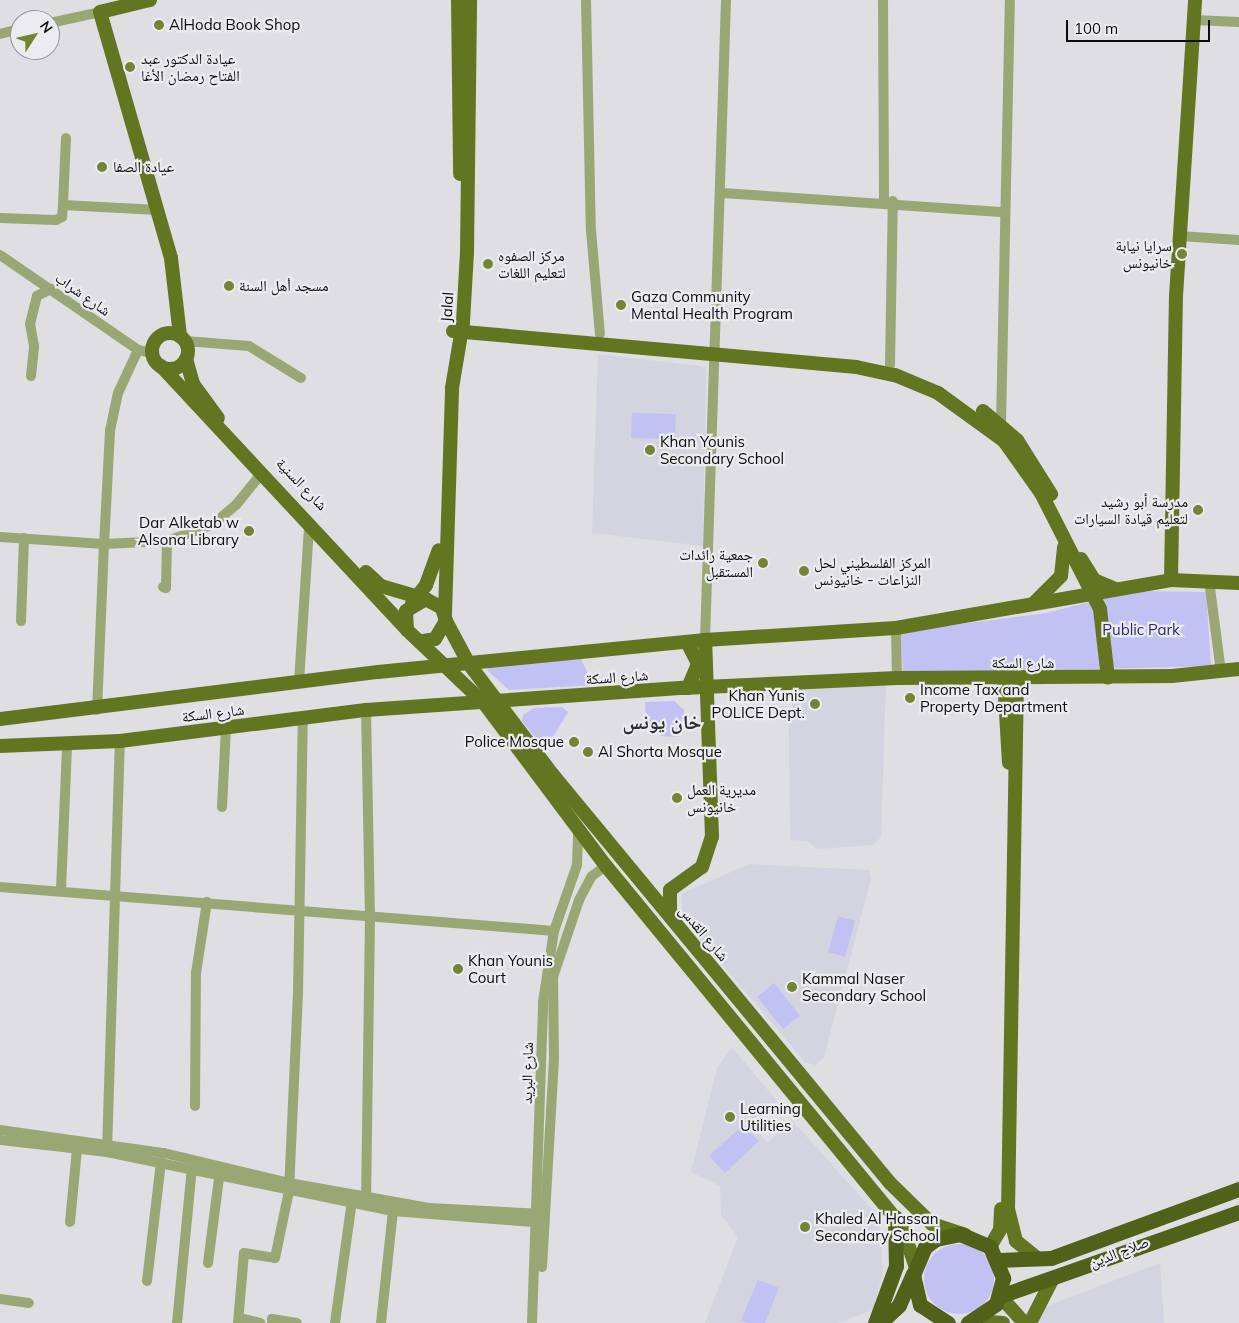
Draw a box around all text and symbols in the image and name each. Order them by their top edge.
north arrow [10,10,60,60]
scale bar [1069,10,1213,42]
place label: AlHoda Book Shop [169,16,300,34]
text: N [36,17,57,36]
marker: AlHoda Book Shop [153,19,165,31]
text: 100 m [1074,19,1118,38]
place label: عيادة الدكتور عبد الفتاح رمضان الأغا [141,49,240,84]
marker: عيادة الدكتور عبد الفتاح رمضان الأغا [123,60,137,74]
place label: عيادة الصفا [113,158,174,176]
marker: عيادة الصفا [95,160,109,174]
place label: سرايا نيابة خانيونس [1115,236,1172,271]
place label: مركز الصفوه لتعليم اللغات [498,246,566,281]
marker: سرايا نيابة خانيونس [1176,248,1188,260]
marker: مركز الصفوه لتعليم اللغات [482,258,494,270]
street label: شارع شراب [52,268,114,320]
place label: مسجد أهل السنة [239,277,329,295]
marker: مسجد أهل السنة [223,280,235,292]
place label: Gaza Community Mental Health Program [631,287,793,322]
street label: Jalal [437,291,457,323]
marker: Gaza Community Mental Health Program [615,299,627,311]
place label: Khan Younis Secondary School [660,432,784,467]
marker: Khan Younis Secondary School [644,444,656,456]
street label: شارع السنية [273,454,331,514]
place label: مدرسة أبو رشيد لتعليم قيادة السيارات [1074,492,1188,527]
marker: مدرسة أبو رشيد لتعليم قيادة السيارات [1192,504,1204,516]
place label: Dar Alketab w Alsona Library [138,513,239,548]
marker: Dar Alketab w Alsona Library [243,525,255,537]
place label: جمعية رائدات المستقبل [679,545,753,580]
place label: المركز الفلسطيني لحل النزاعات - خانيونس [814,553,931,588]
marker: جمعية رائدات المستقبل [757,557,769,569]
marker: المركز الفلسطيني لحل النزاعات - خانيونس [798,565,810,577]
park label: Public Park [1102,621,1180,639]
street label: شارع السكة [992,654,1054,672]
street label: شارع السكة [585,666,649,688]
place label: Income Tax and Property Department [920,680,1068,715]
place label: Khan Yunis POLICE Dept. [712,686,805,721]
marker: Income Tax and Property Department [904,692,916,704]
marker: Khan Yunis POLICE Dept. [809,698,821,710]
street label: شارع السكة [181,700,245,726]
district label: خان يونس [622,709,702,733]
place label: Police Mosque [465,733,564,751]
marker: Police Mosque [568,736,580,748]
place label: Al Shorta Mosque [598,743,722,761]
marker: Al Shorta Mosque [582,746,594,758]
place label: مديرية العمل خانيونس [687,780,756,815]
marker: مديرية العمل خانيونس [671,792,683,804]
street label: شارع القدس [675,901,733,965]
place label: Khan Younis Court [468,951,553,986]
marker: Khan Younis Court [452,963,464,975]
place label: Kammal Naser Secondary School [802,969,926,1004]
marker: Kammal Naser Secondary School [786,981,798,993]
street label: شارع البريد [517,1042,537,1104]
place label: Learning Utilities [740,1099,801,1134]
marker: Learning Utilities [724,1111,736,1123]
place label: Khaled Al Hassan Secondary School [815,1209,939,1244]
marker: Khaled Al Hassan Secondary School [799,1221,811,1233]
street label: صلاح الدين [1087,1232,1151,1272]

